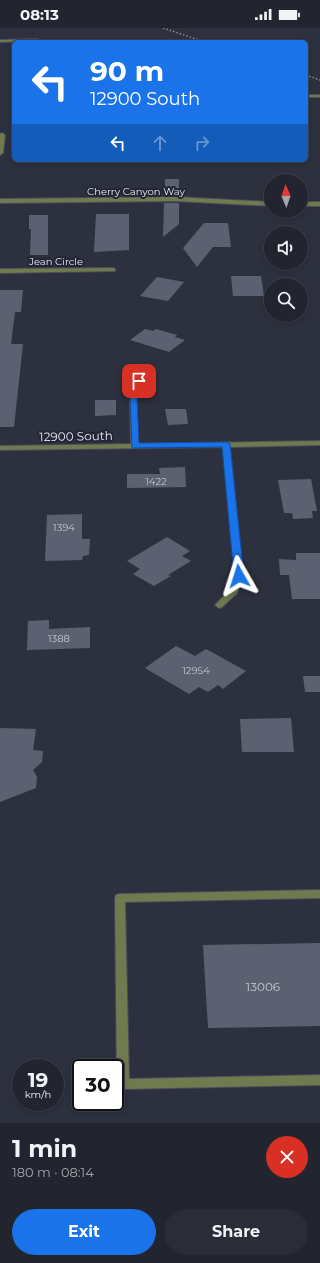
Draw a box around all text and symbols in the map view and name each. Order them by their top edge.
text: 08:13 [20,5,59,24]
text: 90 m [90,54,164,88]
icon: left [24,56,76,108]
text: 12900 South [90,88,200,110]
icon: left [107,132,129,154]
icon: ahead [149,132,171,154]
icon: right [191,132,213,154]
north arrow [264,174,308,218]
map controls [264,174,308,322]
street label: Cherry Canyon Way [87,185,186,198]
button: sound [264,226,308,270]
street label: Jean Circle [28,255,83,268]
button: search [264,278,308,322]
pin [122,364,156,398]
icon: arrive [128,370,150,392]
street label: 12900 South [39,428,113,444]
house number: 1422 [145,475,167,488]
house number: 1394 [53,521,75,534]
position arrow [218,555,260,597]
house number: 1388 [48,632,70,645]
house number: 12954 [182,664,210,677]
house number: 13006 [246,979,280,994]
speed limit sign: 30 [72,1059,124,1111]
text: 19 [28,1068,48,1092]
text: km/h [25,1088,51,1101]
text: 1 min [12,1134,77,1163]
button: close [266,1136,308,1178]
text: 180 m · 08:14 [12,1164,94,1180]
button: Exit [12,1209,156,1255]
button: Share [164,1209,308,1255]

